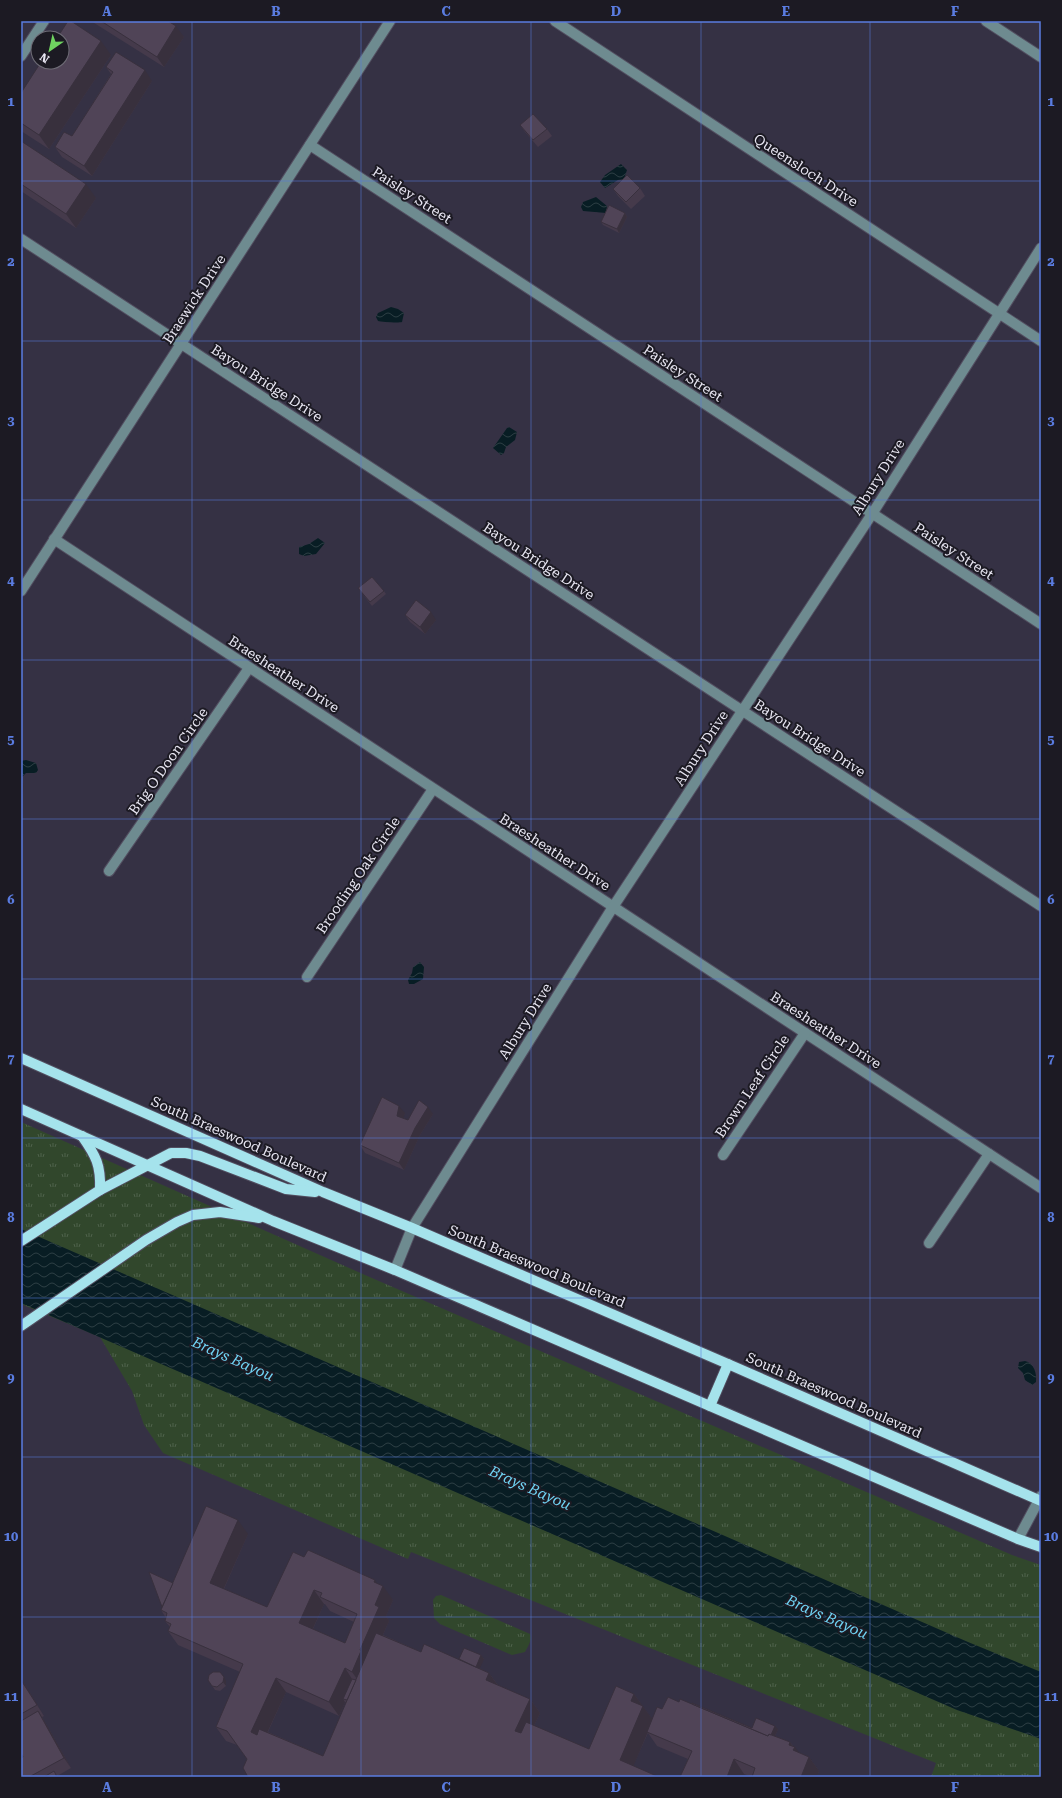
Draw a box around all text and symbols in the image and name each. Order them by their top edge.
text: A [102,4,112,19]
text: B [271,4,281,19]
text: C [441,4,451,19]
text: D [611,4,621,19]
text: E [782,4,790,19]
text: F [951,4,959,19]
north arrow [30,30,70,70]
text: N [37,50,52,66]
text: 1 [7,94,15,109]
text: 1 [1047,94,1055,109]
street label: Queensloch Drive [751,130,861,210]
street label: Paisley Street [369,163,455,227]
street label: Braewick Drive [159,251,229,346]
text: 2 [7,254,15,269]
text: 2 [1047,254,1055,269]
street label: Bayou Bridge Drive [208,341,326,425]
street label: Paisley Street [640,341,726,405]
text: 3 [7,413,15,428]
text: 3 [1047,413,1055,428]
street label: Albury Drive [848,436,908,518]
street label: Bayou Bridge Drive [480,519,598,603]
street label: Paisley Street [911,519,997,583]
text: 4 [7,573,15,588]
text: 4 [1047,573,1055,588]
street label: Braesheather Drive [226,632,343,716]
street label: Bayou Bridge Drive [751,696,869,780]
street label: Brig O Doon Circle [125,704,211,817]
street label: Albury Drive [671,707,731,789]
text: 5 [7,732,15,747]
text: 5 [1047,732,1055,747]
street label: Braesheather Drive [497,810,614,894]
street label: Brooding Oak Circle [313,813,403,936]
text: 6 [7,892,15,907]
text: 6 [1047,892,1055,907]
street label: Albury Drive [495,980,555,1062]
street label: Braesheather Drive [768,988,885,1072]
street label: Brown Leaf Circle [712,1031,792,1140]
text: 7 [7,1051,15,1066]
text: 7 [1047,1051,1055,1066]
street label: South Braeswood Boulevard [149,1093,329,1185]
text: 8 [7,1210,15,1225]
text: 8 [1047,1210,1055,1225]
street label: South Braeswood Boulevard [446,1221,628,1311]
water label: Brays Bayou [188,1333,277,1385]
street label: South Braeswood Boulevard [744,1349,924,1441]
text: 9 [7,1370,15,1385]
text: 9 [1047,1370,1055,1385]
water label: Brays Bayou [485,1462,574,1514]
text: 10 [4,1529,18,1544]
text: 10 [1044,1529,1058,1544]
water label: Brays Bayou [782,1591,871,1643]
text: 11 [4,1689,18,1704]
text: 11 [1044,1689,1058,1704]
text: A [102,1780,112,1795]
text: B [271,1780,281,1795]
text: C [441,1780,451,1795]
text: D [611,1780,621,1795]
text: E [782,1780,790,1795]
text: F [951,1780,959,1795]

